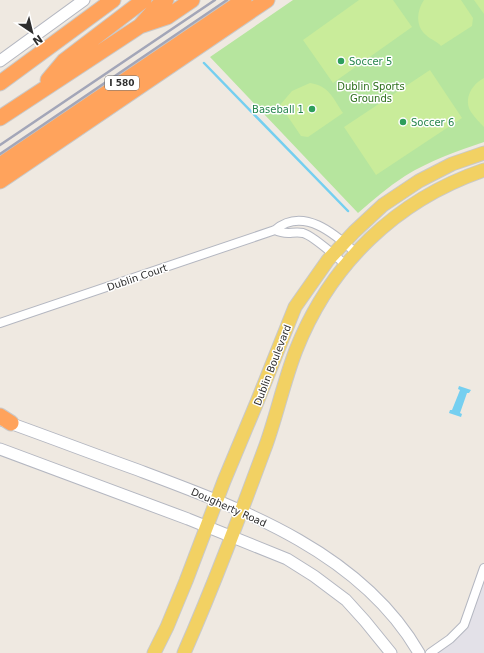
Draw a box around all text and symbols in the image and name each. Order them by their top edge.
north arrow [12,12,52,52]
text: N [30,32,45,48]
marker: Soccer 5 [336,56,346,66]
place label: Soccer 5 [349,56,392,67]
road number: I 580 [105,76,139,90]
park label: Dublin Sports Grounds [337,81,405,104]
place label: Baseball 1 [252,104,304,115]
marker: Baseball 1 [307,104,317,114]
marker: Soccer 6 [398,117,408,127]
place label: Soccer 6 [411,117,454,128]
street label: Dublin Court [106,262,169,293]
street label: Dublin Boulevard [252,323,293,407]
street label: Dougherty Road [189,486,268,529]

